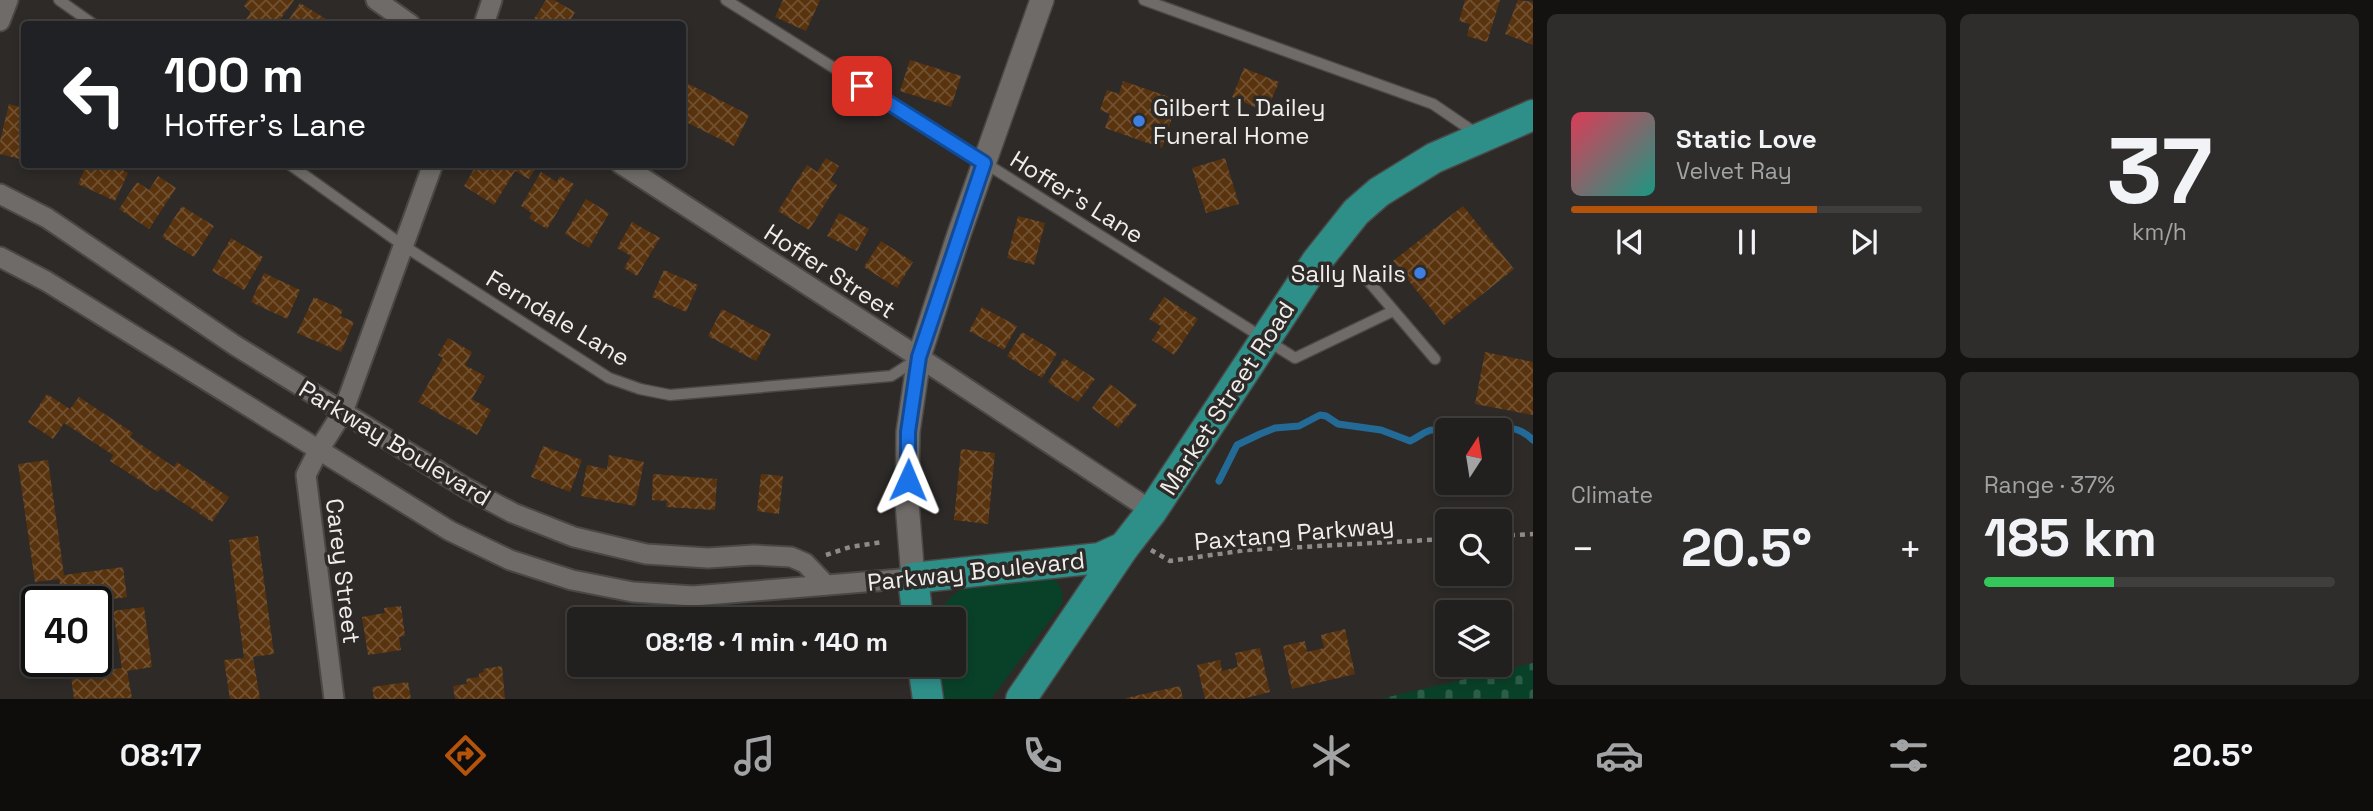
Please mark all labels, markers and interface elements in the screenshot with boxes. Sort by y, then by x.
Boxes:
text: 100 m [164,44,304,106]
icon: left [49,49,140,140]
pin [832,56,892,116]
icon: arrive [843,67,881,105]
place label: Gilbert L Dailey Funeral Home [1153,92,1326,151]
text: Hoffer's Lane [164,105,366,145]
marker: Gilbert L Dailey Funeral Home [1131,113,1147,129]
text: 37 [2107,113,2212,230]
text: Static Love [1676,122,1817,156]
street label: Hoffer's Lane [1004,144,1150,250]
text: Velvet Ray [1676,156,1792,186]
street label: Hoffer Street [758,217,902,325]
text: km/h [2132,217,2187,247]
icon: previous [1611,223,1649,261]
icon: pause [1728,223,1766,261]
icon: next [1845,223,1883,261]
place label: Sally Nails [1291,258,1406,289]
street label: Ferndale Lane [481,263,635,373]
marker: Sally Nails [1412,265,1428,281]
street label: Market Street Road [1153,295,1301,501]
street label: Parkway Boulevard [293,373,497,513]
north arrow [1435,418,1512,495]
map controls [1435,418,1512,677]
position arrow [871,443,945,517]
text: Range · 37% [1984,470,2115,500]
text: Climate [1571,480,1653,510]
street label: Carey Street [319,497,367,645]
text: 185 km [1984,505,2157,571]
street label: Paxtang Parkway [1193,509,1395,557]
button: search [1435,509,1512,586]
text: 20.5° [1681,515,1812,581]
text: − [1571,525,1595,573]
text: + [1898,525,1922,573]
street label: Parkway Boulevard [866,544,1086,598]
speed limit sign: 40 [21,586,112,677]
button: layers [1435,600,1512,677]
text: 08:18 · 1 min · 140 m [645,625,888,659]
icon: directions [441,731,490,780]
icon: music [730,731,779,780]
icon: phone [1018,731,1067,780]
icon: climate [1307,731,1356,780]
icon: car [1595,731,1644,780]
icon: filters [1884,731,1933,780]
text: 08:17 [120,735,201,775]
text: 20.5° [2172,735,2253,775]

